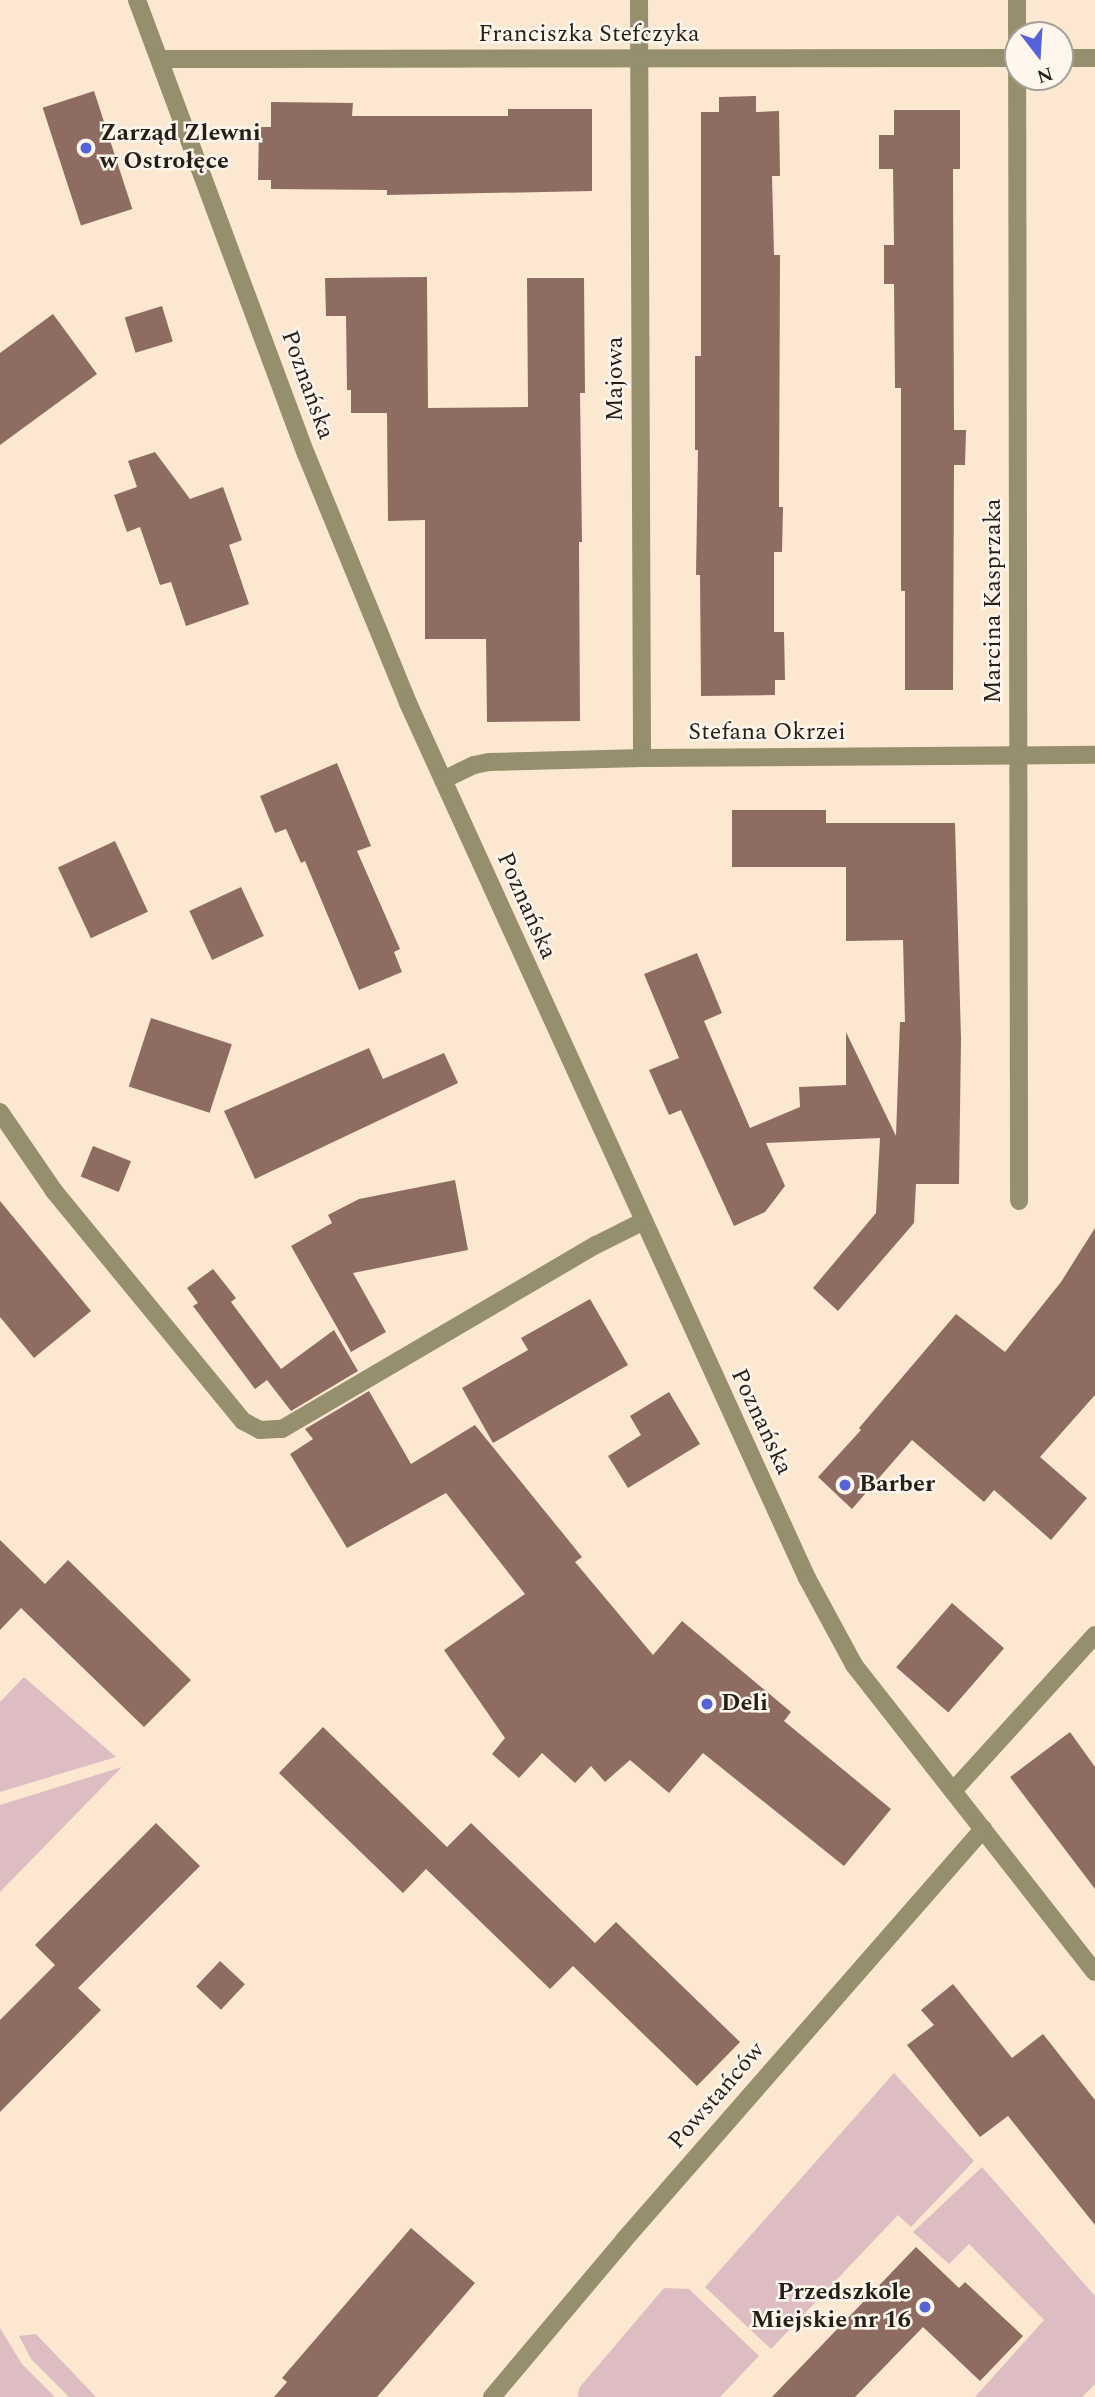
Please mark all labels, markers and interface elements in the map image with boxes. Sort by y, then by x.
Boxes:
street label: Franciszka Stefczyka [478,21,700,49]
north arrow [1004,21,1074,91]
text: N [1033,59,1056,91]
place label: Zarząd Zlewni w Ostrołęce [100,120,261,176]
marker: Zarząd Zlewni w Ostrołęce [78,140,94,156]
street label: Poznańska [274,327,340,443]
street label: Majowa [602,336,630,422]
street label: Marcina Kasprzaka [980,499,1008,703]
street label: Stefana Okrzei [688,719,846,747]
street label: Poznańska [490,848,562,964]
street label: Poznańska [724,1364,798,1480]
place label: Barber [859,1471,935,1499]
marker: Barber [837,1477,853,1493]
place label: Deli [721,1690,768,1718]
marker: Deli [699,1696,715,1712]
street label: Powstańców [663,2036,771,2156]
place label: Przedszkole Miejskie nr 16 [751,2279,911,2335]
marker: Przedszkole Miejskie nr 16 [917,2299,933,2315]

